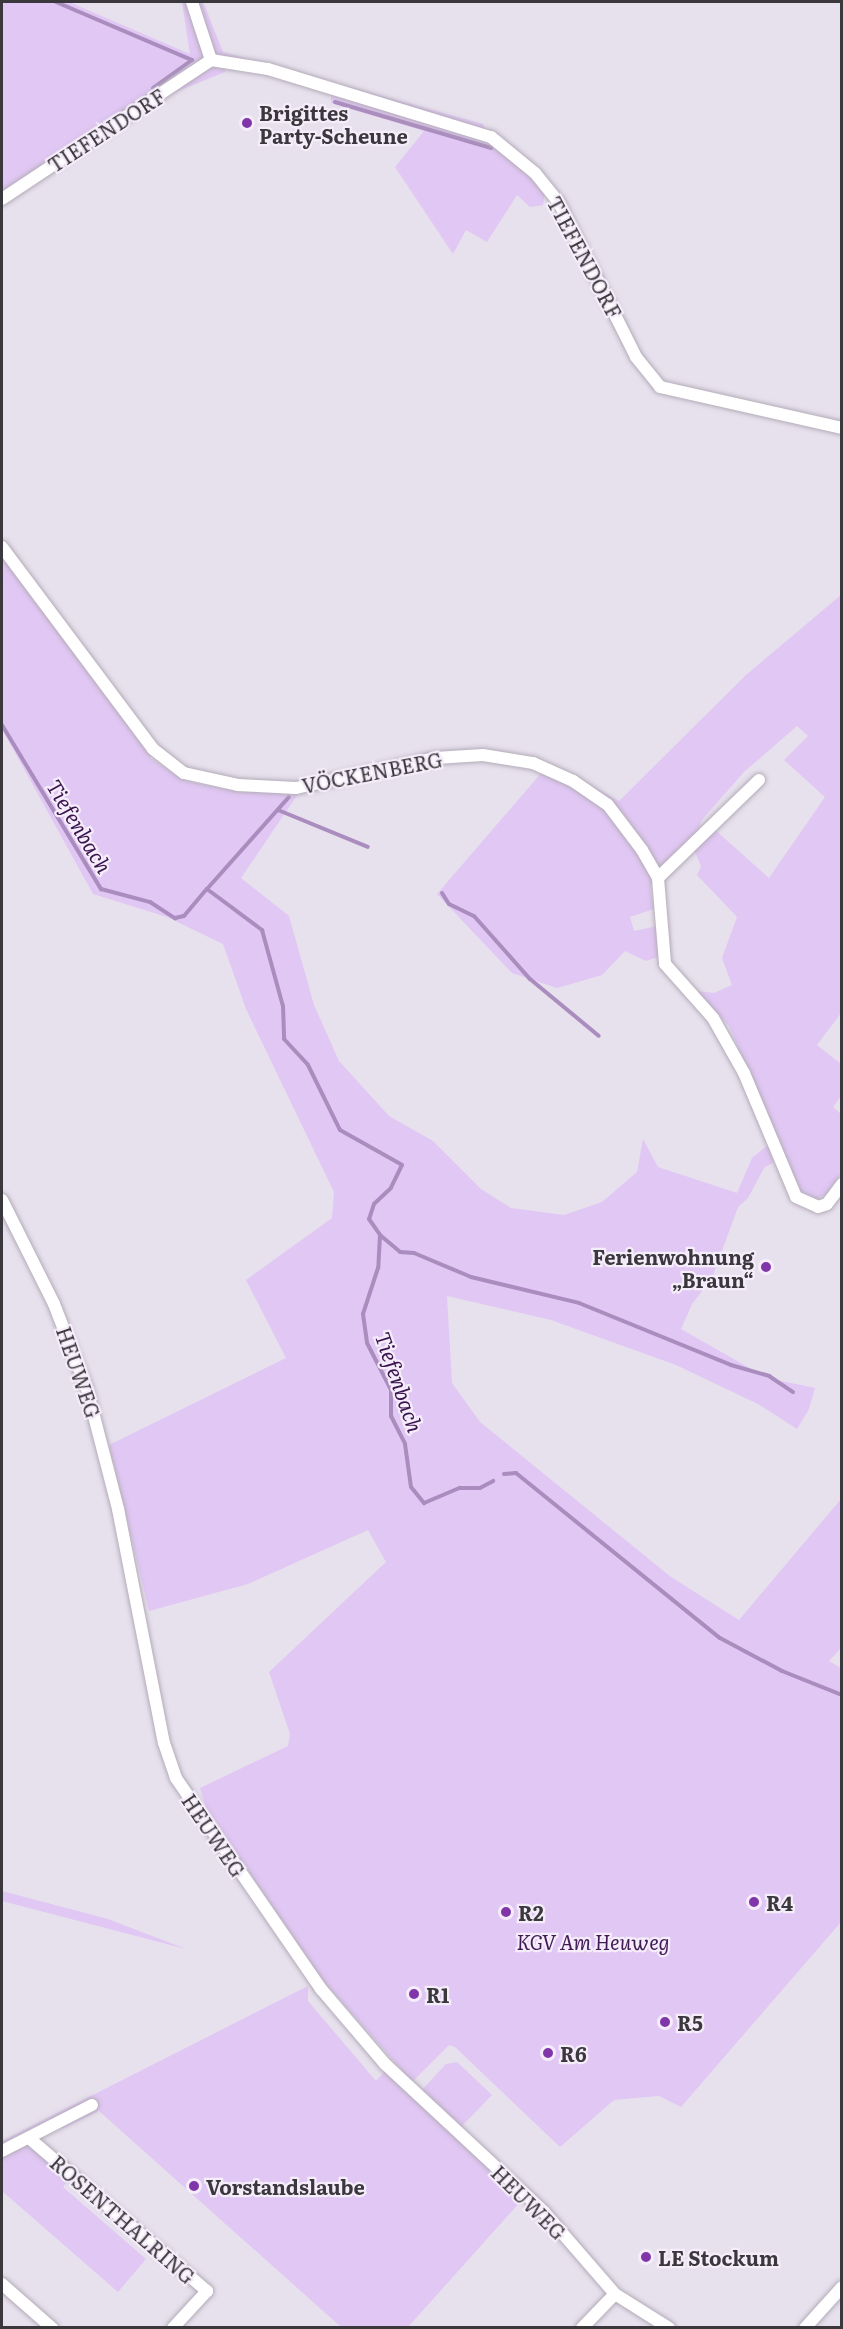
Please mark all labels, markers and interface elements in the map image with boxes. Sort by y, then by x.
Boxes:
street label: TIEFENDORF [43,83,169,177]
place label: Brigittes Party-Scheune [259,100,408,147]
marker: Brigittes Party-Scheune [240,116,254,130]
street label: TIEFENDORF [543,192,627,322]
street label: VÖCKENBERG [300,747,444,797]
water label: Tiefenbach [42,775,118,877]
place label: Ferienwohnung „Braun“ [592,1244,754,1291]
marker: Ferienwohnung „Braun“ [759,1260,773,1274]
street label: HEUWEG [52,1323,106,1421]
water label: Tiefenbach [371,1329,429,1435]
street label: HEUWEG [178,1789,250,1881]
place label: R4 [766,1890,793,1914]
marker: R4 [747,1895,761,1909]
place label: R2 [518,1900,544,1924]
marker: R2 [499,1905,513,1919]
park label: KGV Am Heuweg [516,1929,670,1953]
place label: R1 [426,1982,449,2006]
marker: R1 [407,1987,421,2001]
place label: R5 [677,2010,703,2034]
marker: R5 [658,2015,672,2029]
place label: R6 [560,2041,587,2065]
marker: R6 [541,2046,555,2060]
street label: ROSENTHALRING [46,2150,200,2288]
street label: HEUWEG [487,2160,571,2244]
place label: Vorstandslaube [206,2174,365,2198]
marker: Vorstandslaube [187,2179,201,2193]
place label: LE Stockum [658,2245,779,2269]
marker: LE Stockum [639,2250,653,2264]

